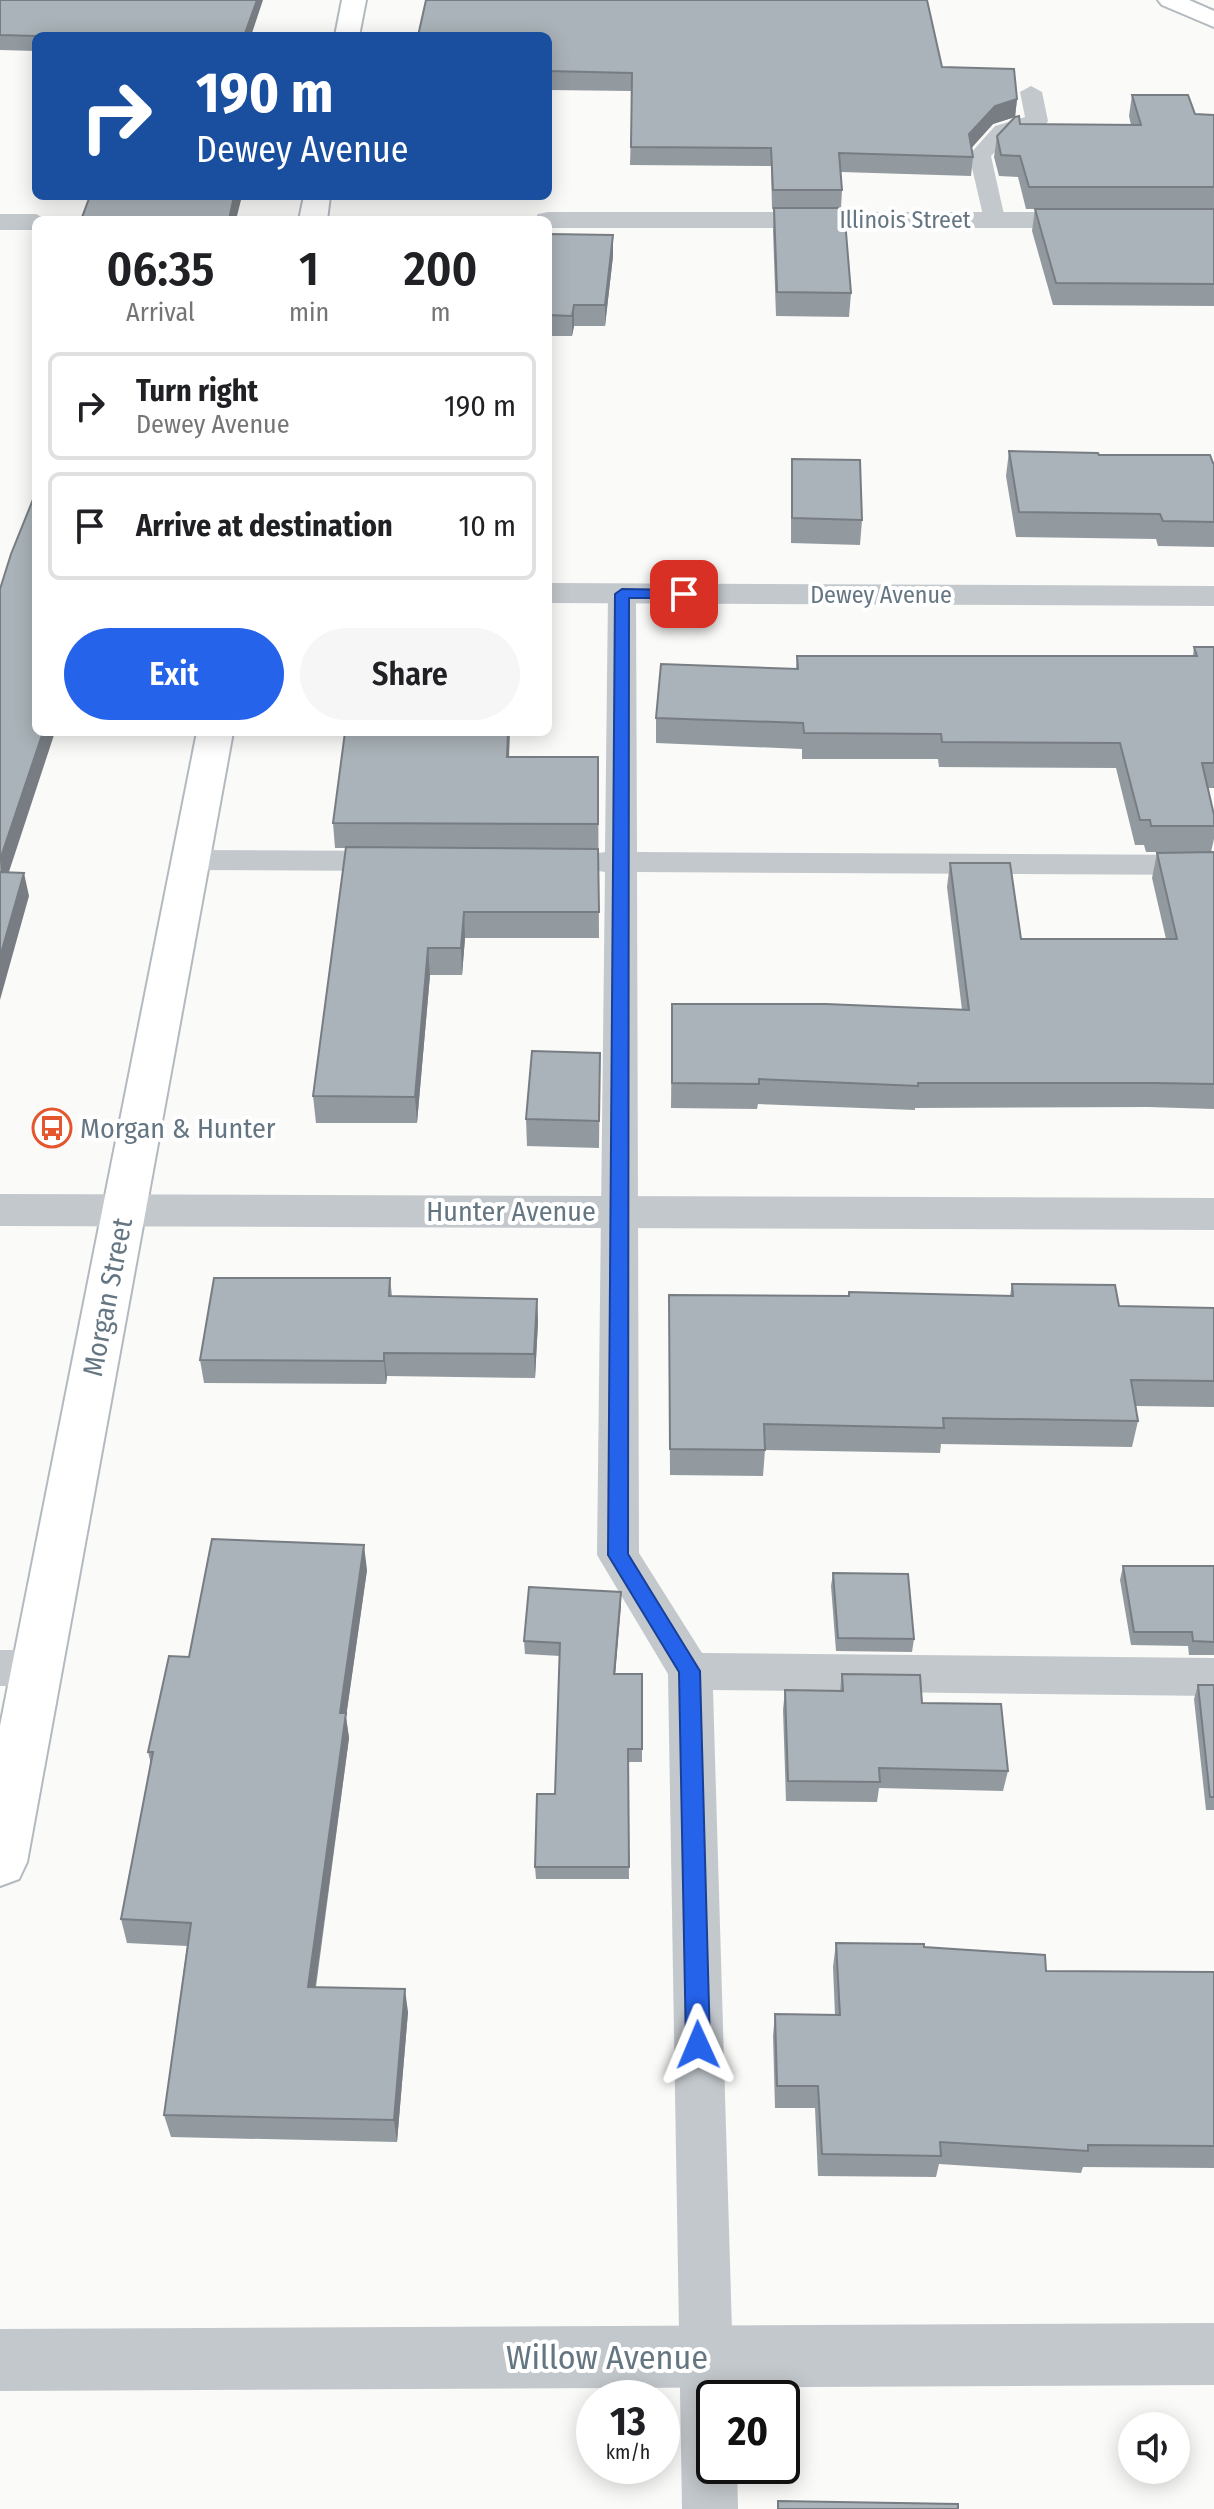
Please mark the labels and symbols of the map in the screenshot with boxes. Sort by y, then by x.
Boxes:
street label: Illinois Street [839,206,971,234]
pin [650,560,718,628]
street label: Dewey Avenue [810,581,952,609]
bus stop icon: Morgan & Hunter [31,1107,73,1149]
place label: Morgan & Hunter [80,1112,276,1145]
street label: Hunter Avenue [426,1195,596,1228]
street label: Morgan Street [76,1214,139,1379]
position arrow [656,2003,740,2087]
street label: Willow Avenue [506,2337,708,2378]
speed limit sign: 20 [696,2380,800,2484]

